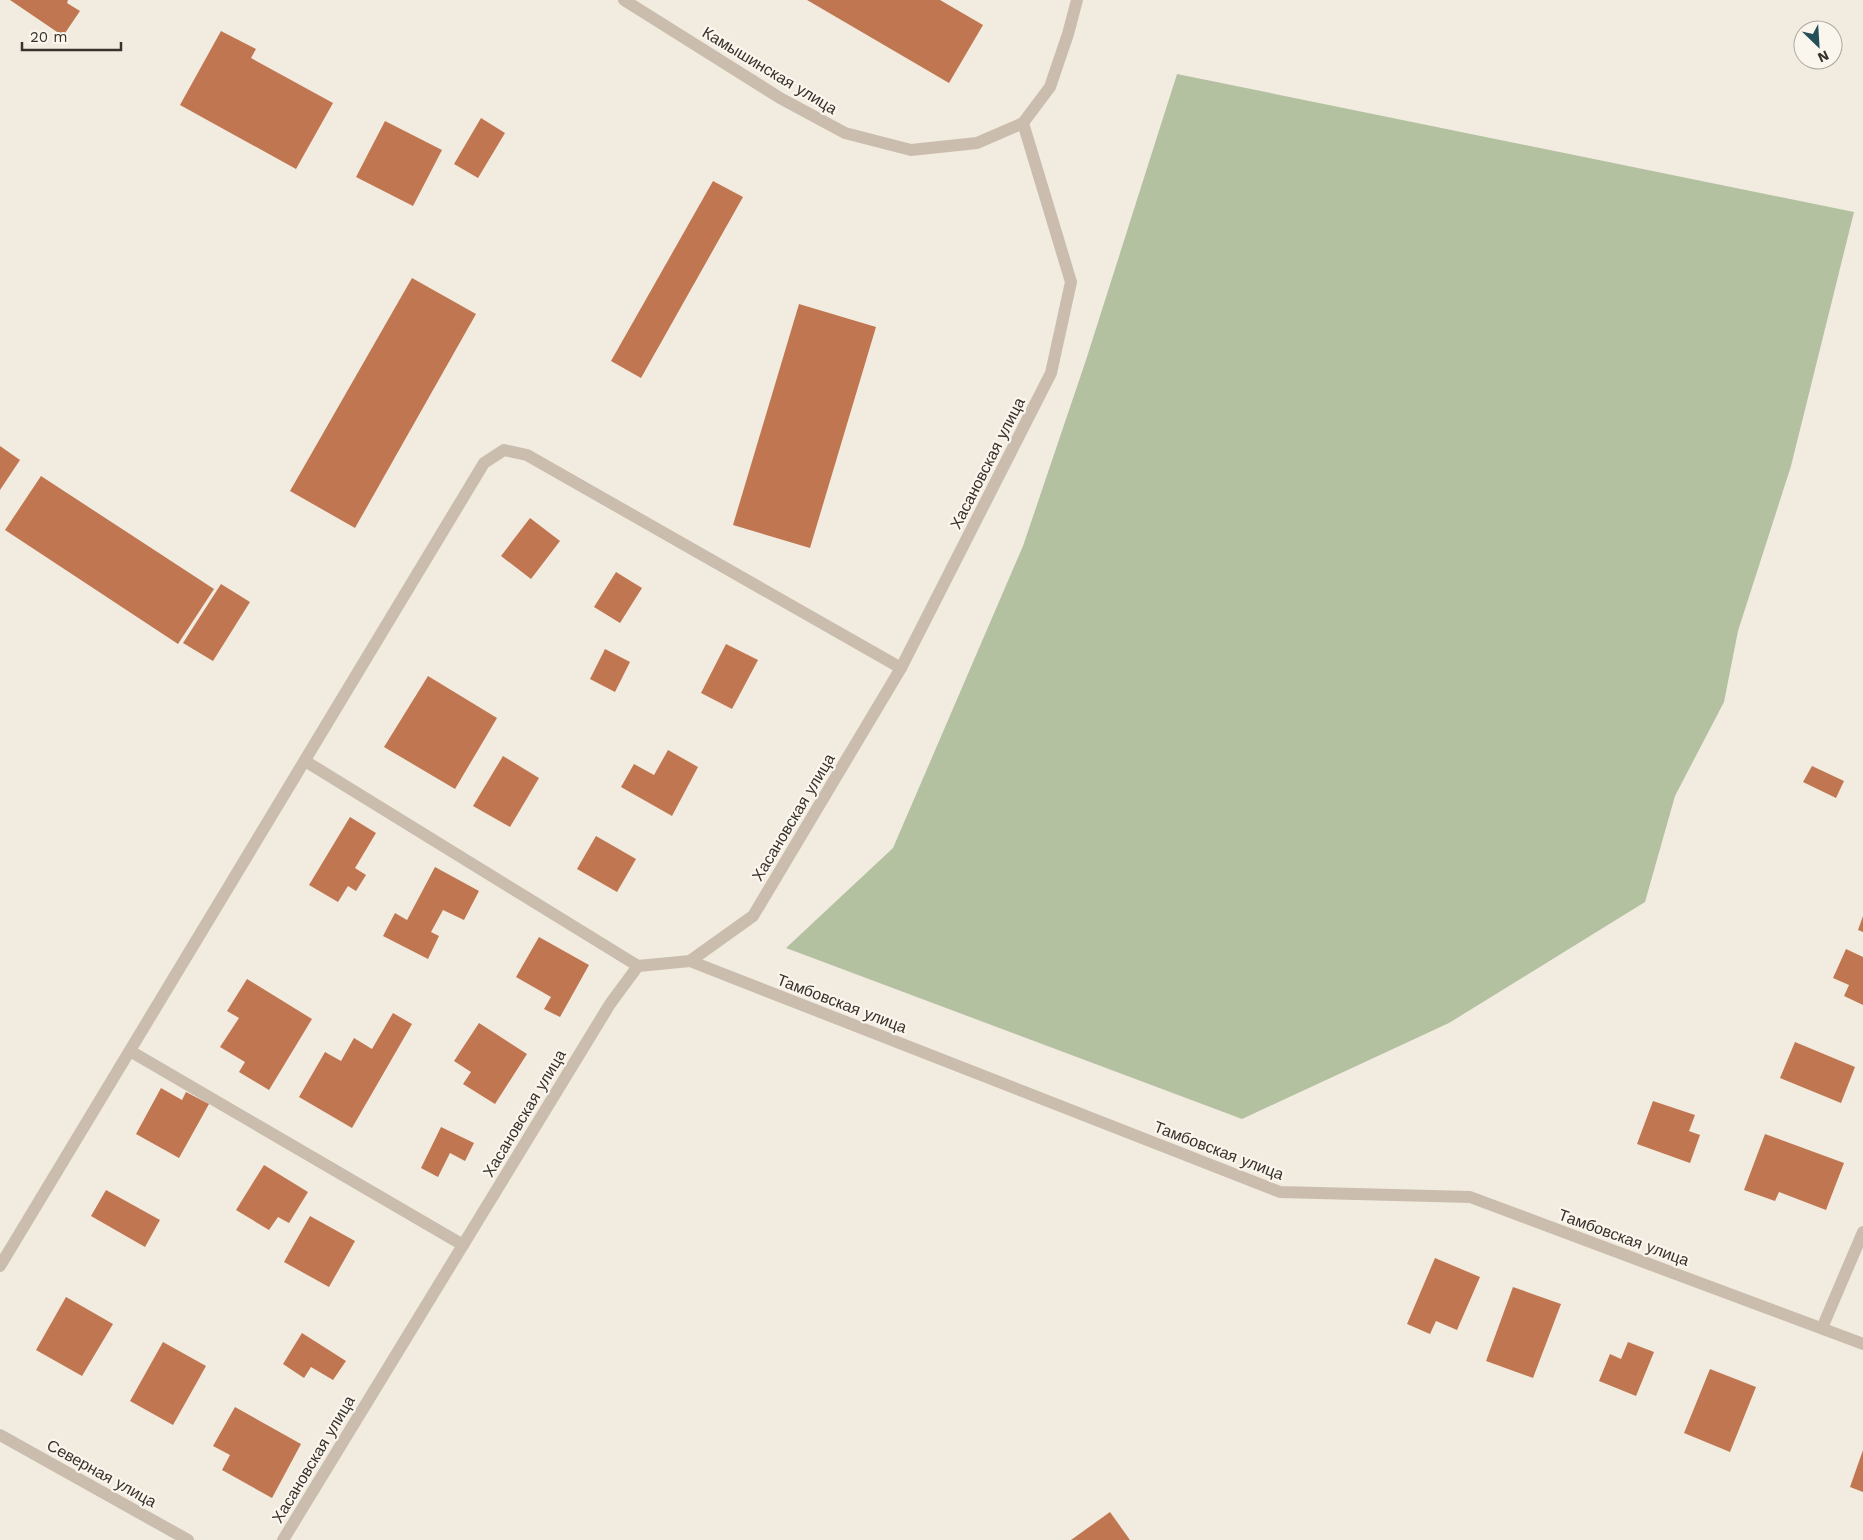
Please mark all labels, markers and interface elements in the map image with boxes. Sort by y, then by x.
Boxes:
scale bar [22,20,121,52]
north arrow [1793,20,1843,70]
street label: Камышинская улица [699,23,841,118]
text: 20 m [30,28,68,46]
text: N [1815,47,1832,66]
street label: Хасановская улица [946,394,1029,532]
street label: Хасановская улица [748,750,839,884]
street label: Тамбовская улица [774,970,910,1037]
street label: Хасановская улица [479,1046,570,1180]
street label: Тамбовская улица [1151,1117,1287,1184]
street label: Тамбовская улица [1556,1205,1692,1270]
street label: Хасановская улица [268,1392,359,1526]
street label: Северная улица [44,1435,160,1511]

